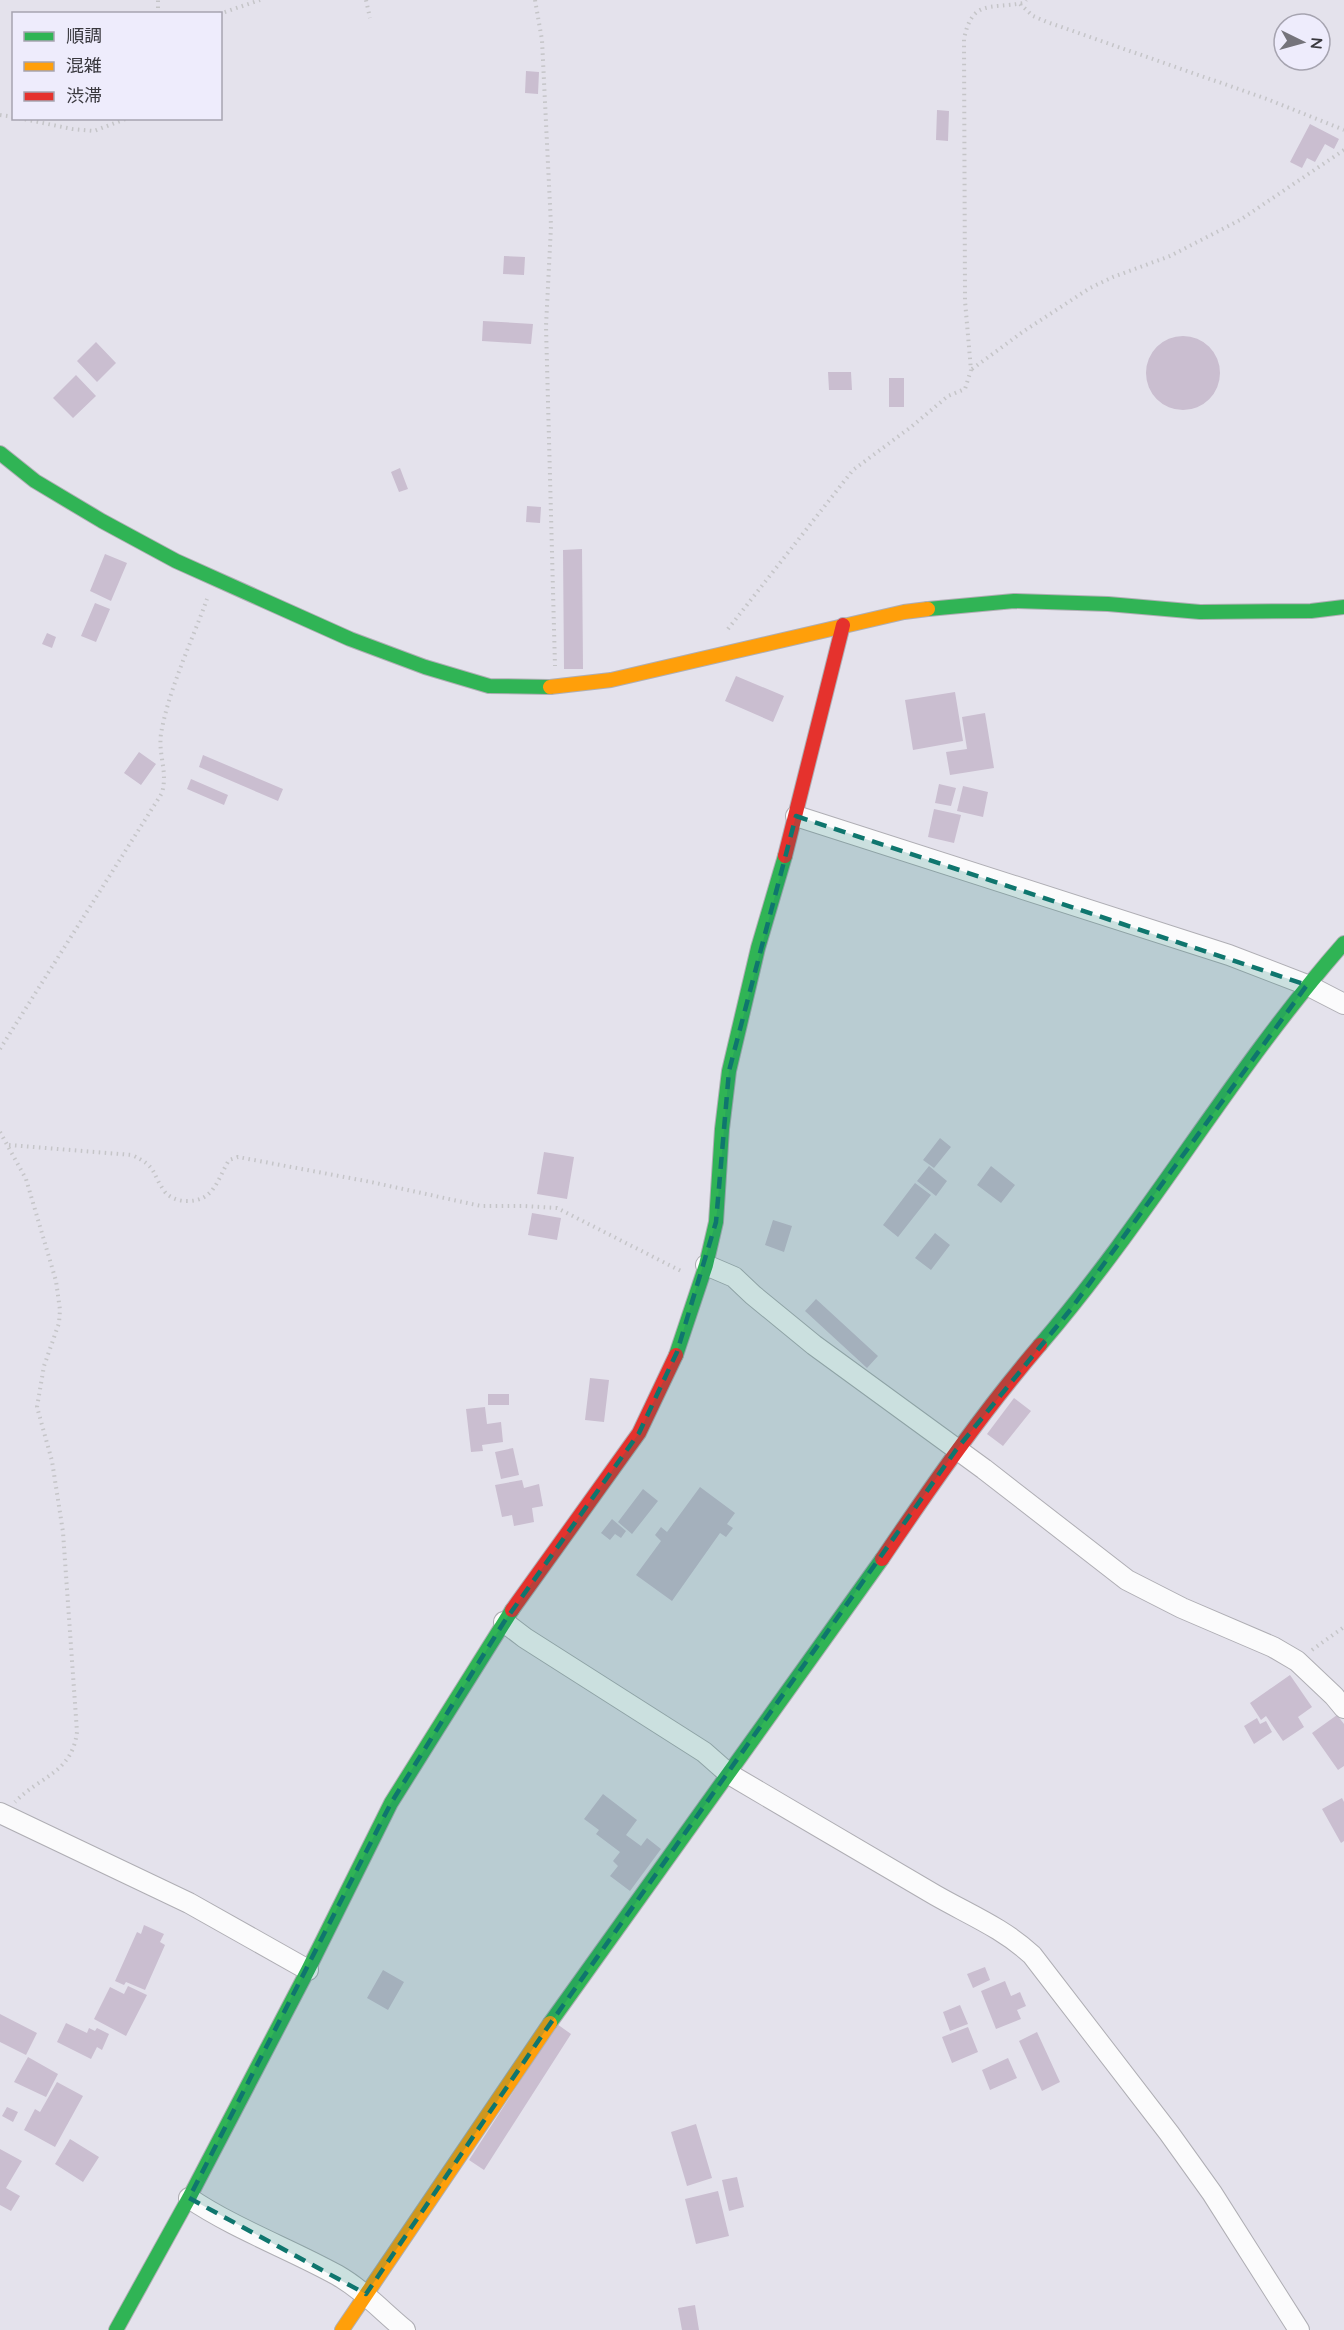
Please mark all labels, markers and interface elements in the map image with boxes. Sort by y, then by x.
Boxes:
legend [12,12,222,120]
north arrow [1272,12,1332,72]
text: 順調 [66,24,102,47]
text: N [1306,37,1327,50]
text: 混雑 [66,54,102,77]
text: 渋滞 [66,84,102,107]

